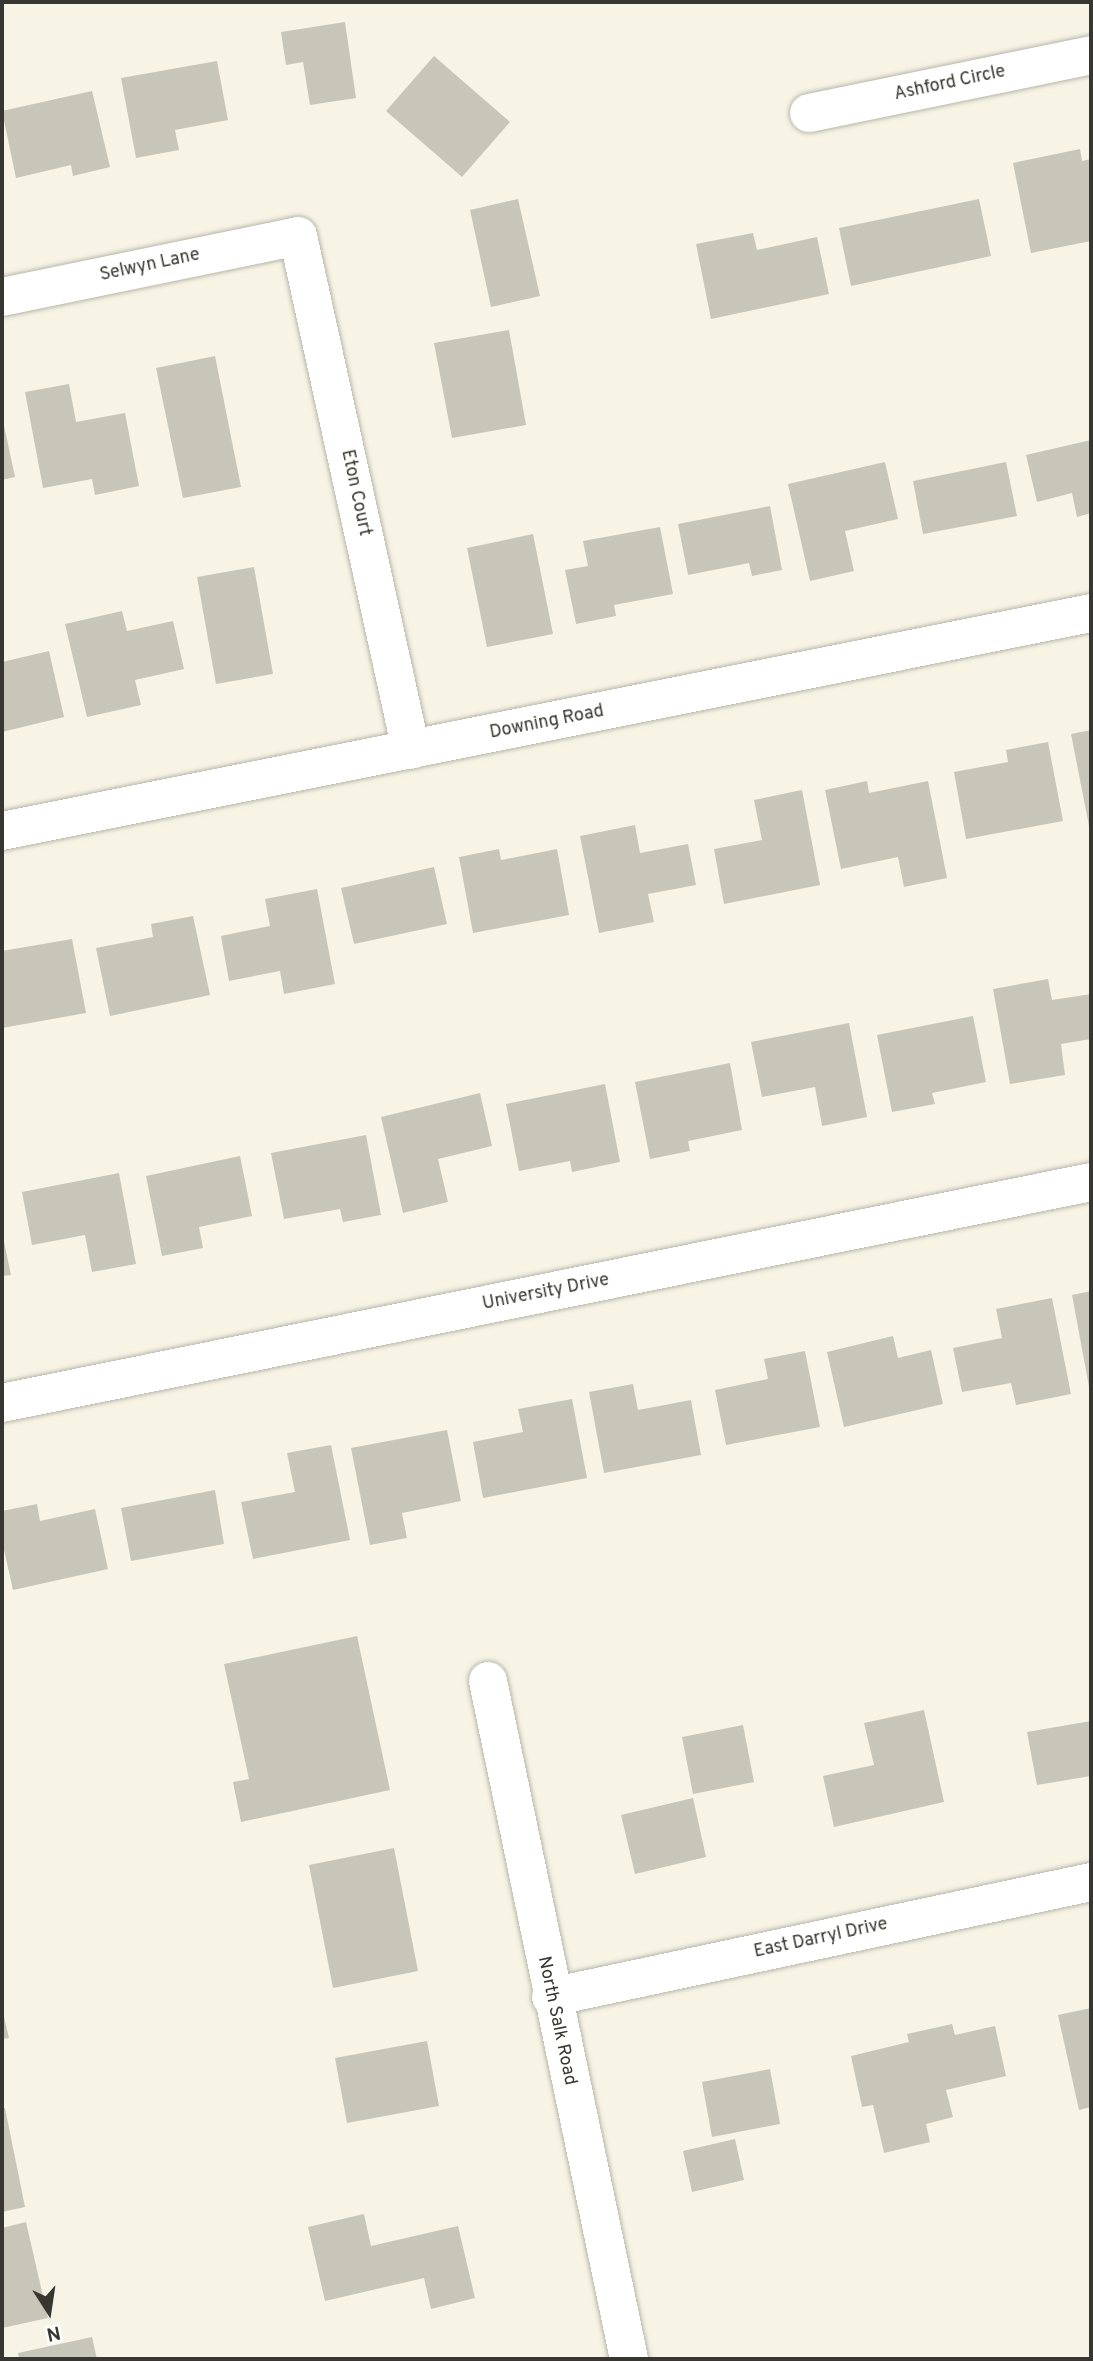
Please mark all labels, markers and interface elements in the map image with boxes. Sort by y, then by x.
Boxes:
street label: Ashford Circle [892,62,1008,106]
street label: Selwyn Lane [98,245,202,287]
street label: Eton Court [335,448,375,538]
street label: Downing Road [488,701,606,745]
street label: University Drive [481,1270,611,1316]
street label: East Darryl Drive [752,1914,890,1964]
street label: North Salk Road [532,1955,580,2087]
north arrow [14,2277,84,2347]
text: N [44,2319,63,2346]

